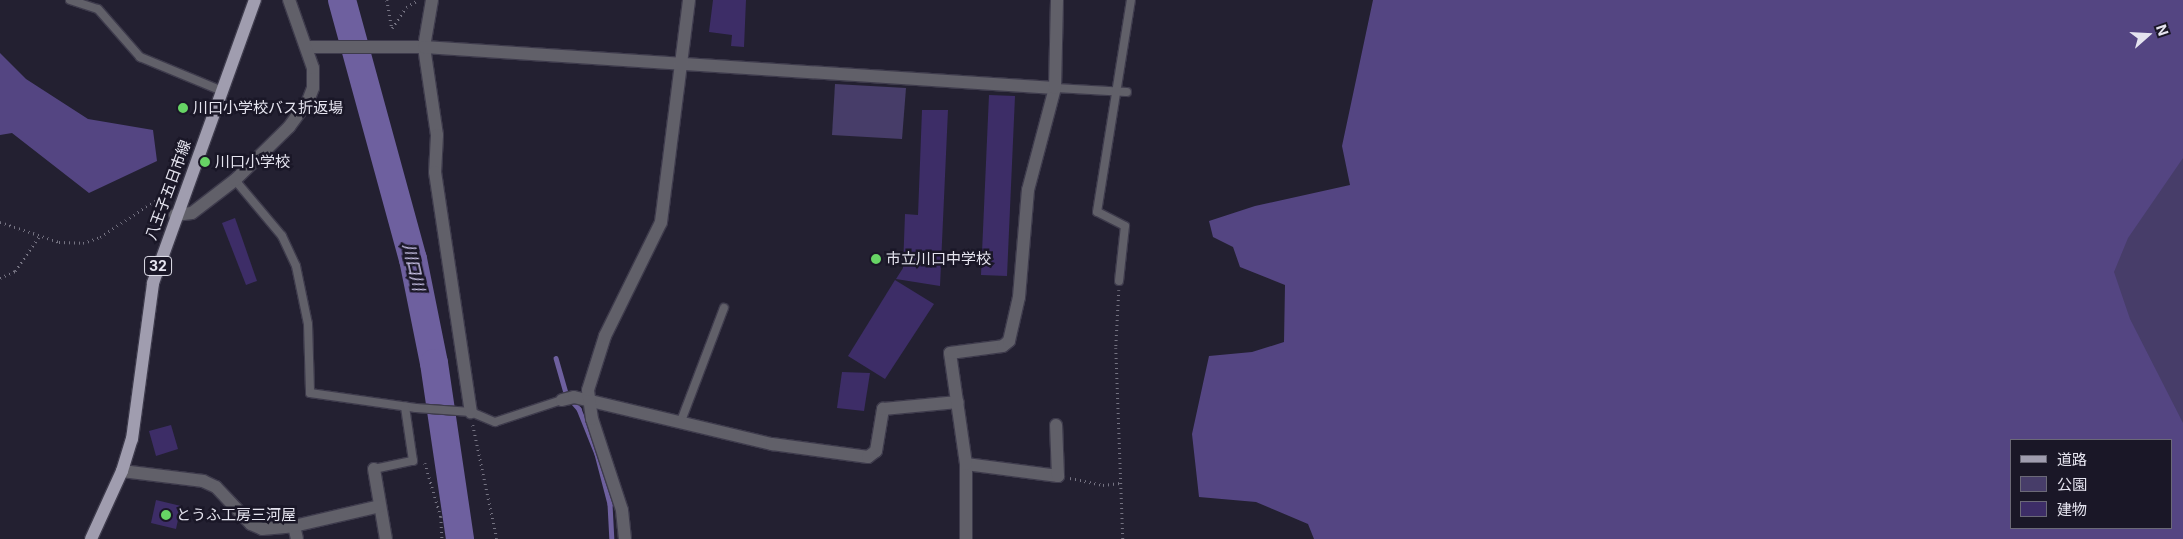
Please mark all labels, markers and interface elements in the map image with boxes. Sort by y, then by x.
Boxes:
north arrow [2123,10,2173,60]
text: N [2153,22,2172,38]
place label: 川口小学校バス折返場 [193,99,343,117]
marker: 川口小学校バス折返場 [177,102,189,114]
street label: 八王子五日市線 [142,138,194,242]
place label: 川口小学校 [215,153,290,171]
marker: 川口小学校 [199,156,211,168]
water label: 川口川 [399,241,429,293]
place label: 市立川口中学校 [886,250,991,268]
marker: 市立川口中学校 [870,253,882,265]
road number: 32 [143,255,173,278]
legend [2010,439,2173,529]
text: 道路 [2057,450,2087,469]
text: 公園 [2057,475,2087,494]
text: 建物 [2057,500,2087,519]
place label: とうふ工房三河屋 [176,506,296,524]
marker: とうふ工房三河屋 [160,509,172,521]

